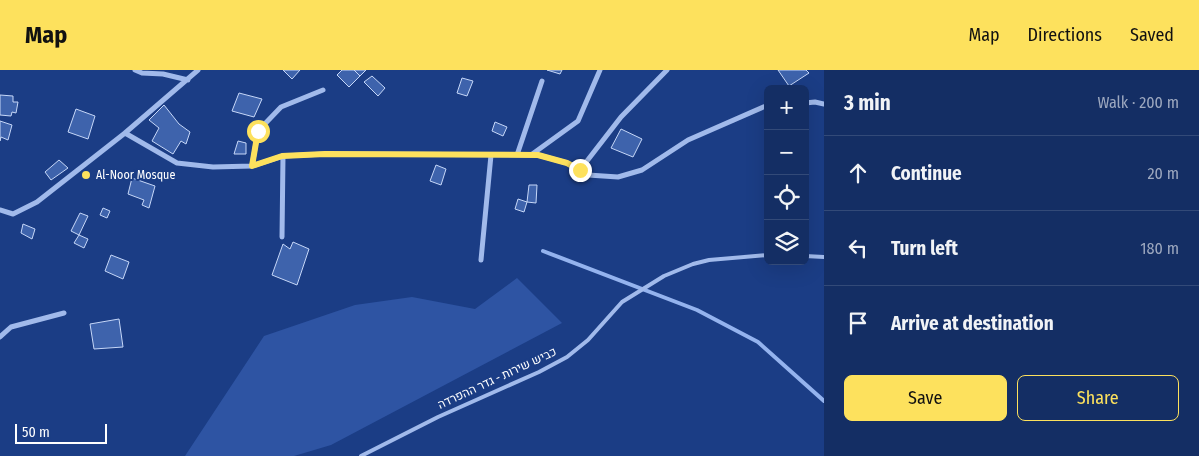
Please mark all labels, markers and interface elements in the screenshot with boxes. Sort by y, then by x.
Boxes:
text: Map [25,21,67,49]
text: Map [968,24,1000,46]
text: Directions [1028,24,1102,46]
text: Saved [1130,24,1174,46]
map controls [764,85,809,265]
button: + [764,85,809,130]
text: 3 min [844,90,891,116]
text: Walk · 200 m [1097,93,1179,112]
route start [247,120,270,143]
button: − [764,130,809,175]
route end [569,159,592,182]
icon: ahead [844,159,872,187]
text: Continue [891,162,962,185]
text: 20 m [1148,164,1179,183]
place label: Al-Noor Mosque [96,168,175,182]
marker: Al-Noor Mosque [80,169,92,181]
button: locate [764,175,809,220]
button: layers [764,220,809,265]
icon: left [844,234,872,262]
text: Turn left [891,237,958,260]
text: 180 m [1140,239,1179,258]
icon: arrive [844,309,872,337]
text: Arrive at destination [891,312,1054,335]
street label: כביש שירות - גדר ההפרדה [435,344,559,412]
button: Save [844,375,1007,421]
button: Share [1017,375,1179,421]
scale bar [15,421,108,444]
text: 50 m [22,424,50,441]

